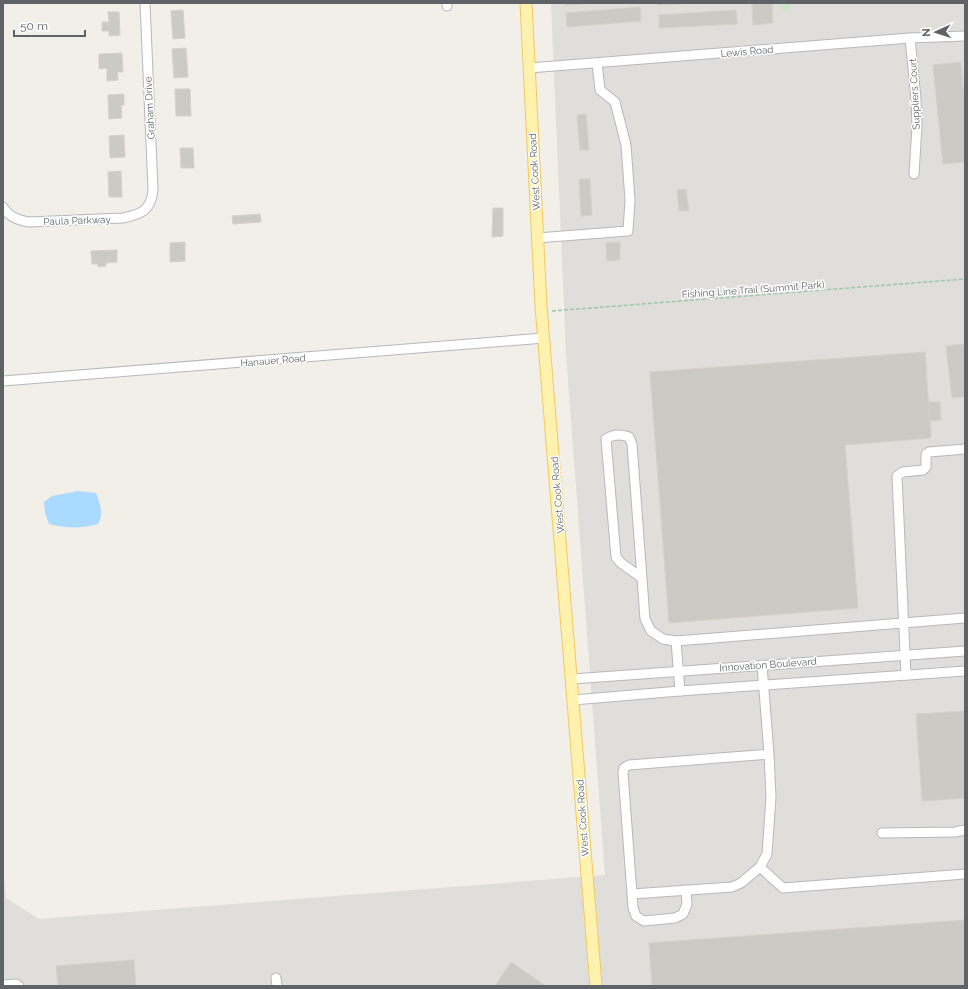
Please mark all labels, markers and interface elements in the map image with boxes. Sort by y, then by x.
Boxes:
scale bar [14,12,85,38]
north arrow [916,12,956,52]
text: 50 m [20,19,48,33]
text: N [920,28,933,37]
street label: Lewis Road [720,44,774,59]
street label: Suppliers Court [907,57,922,130]
street label: Graham Drive [142,76,157,140]
street label: West Cook Road [527,133,542,211]
street label: Paula Parkway [43,214,111,227]
street label: Fishing Line Trail (Summit Park) [681,279,825,300]
street label: Hanauer Road [240,352,306,369]
street label: West Cook Road [549,456,566,534]
street label: Innovation Boulevard [719,656,817,673]
street label: West Cook Road [574,779,591,857]

